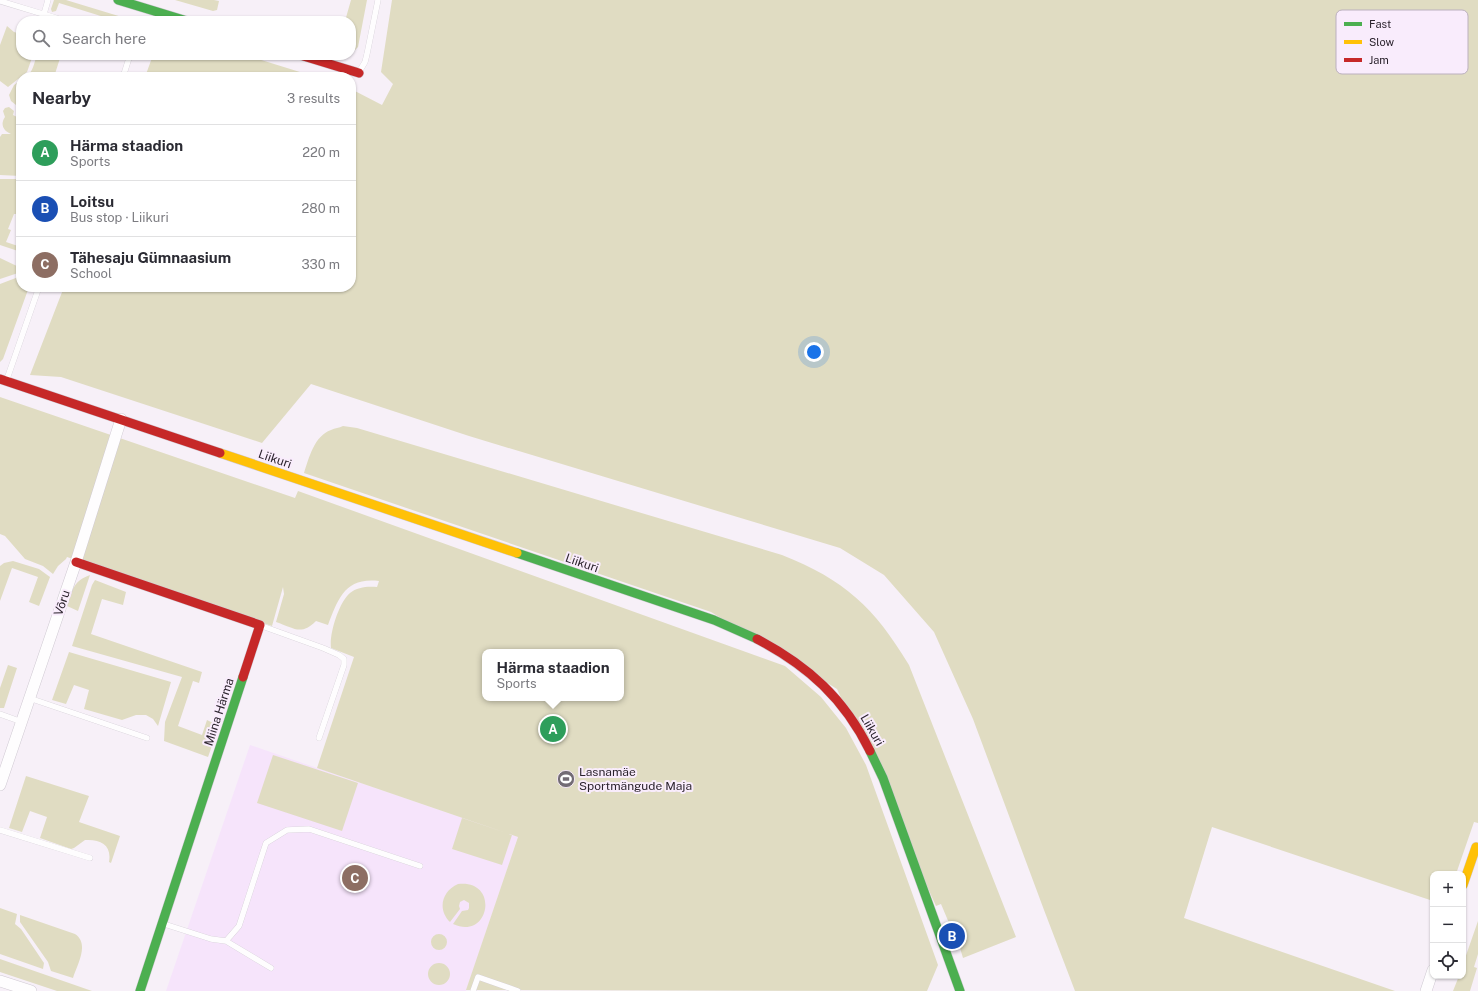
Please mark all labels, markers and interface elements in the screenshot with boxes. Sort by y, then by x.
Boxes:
legend [1336,10,1468,74]
search box [16,16,356,60]
text: Fast [1369,18,1391,30]
icon: search [30,27,52,49]
text: Search here [62,30,146,47]
text: Slow [1369,36,1395,48]
text: Jam [1369,54,1389,66]
text: Nearby [32,88,91,108]
text: 3 results [287,91,340,106]
text: Härma staadion [70,137,183,154]
text: A [40,145,50,160]
text: 220 m [302,145,340,160]
text: Sports [70,154,110,169]
text: Loitsu [70,193,114,210]
text: B [41,201,49,216]
text: 280 m [302,201,340,216]
text: Bus stop · Liikuri [70,210,169,225]
text: Tähesaju Gümnaasium [70,249,231,266]
text: C [40,257,50,272]
text: 330 m [301,257,340,272]
text: School [70,266,112,281]
your location [804,342,824,362]
street label: Liikuri [256,447,294,471]
street label: Liikuri [563,551,601,575]
street label: Võru [51,588,73,618]
popup [482,649,624,701]
text: Härma staadion [496,659,610,676]
street label: Miina Härma [201,676,237,748]
text: Sports [496,676,537,691]
street label: Liikuri [857,712,887,748]
pin: A [540,714,566,744]
place label: Lasnamäe Sportmängude Maja [579,765,692,793]
sports icon: Lasnamäe Sportmängude Maja [556,769,576,789]
pin: C [342,863,368,893]
map controls [1430,871,1466,979]
button: + [1430,871,1466,907]
button: − [1430,907,1466,943]
pin: B [939,921,965,951]
button: locate [1430,943,1466,979]

